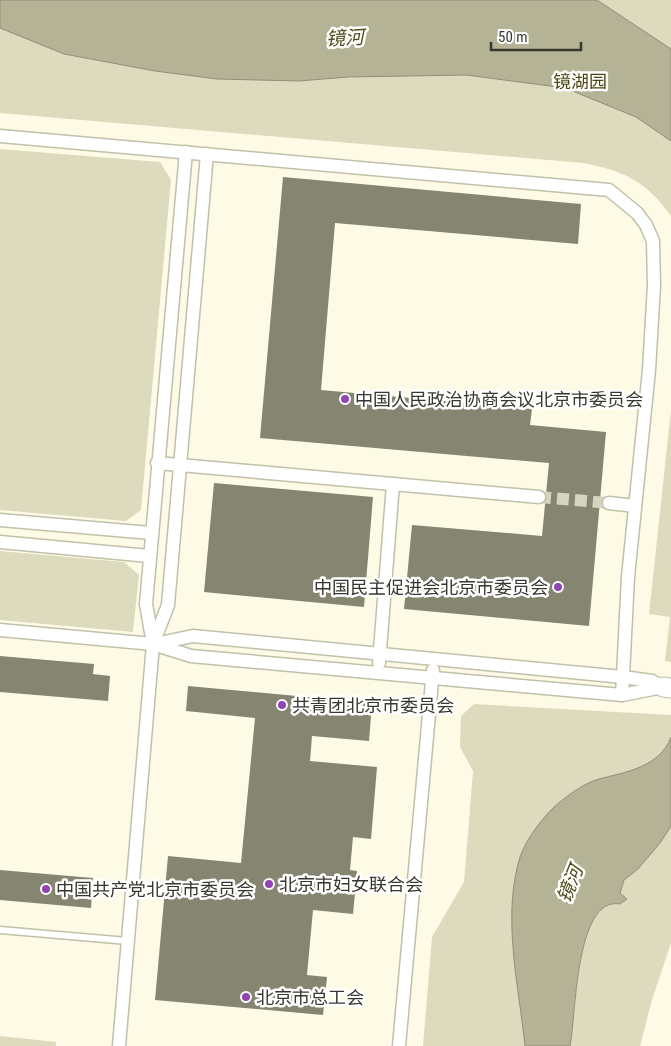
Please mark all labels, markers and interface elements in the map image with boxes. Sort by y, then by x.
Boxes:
scale bar [491,20,581,52]
water label: 镜河 [325,25,369,50]
text: 50 m [498,28,528,46]
park label: 镜湖园 [553,71,607,92]
place label: 中国人民政治协商会议北京市委员会 [355,389,643,410]
marker: 中国人民政治协商会议北京市委员会 [339,393,351,405]
place label: 中国民主促进会北京市委员会 [314,577,548,598]
marker: 中国民主促进会北京市委员会 [552,581,564,593]
place label: 共青团北京市委员会 [292,695,454,716]
marker: 共青团北京市委员会 [276,699,288,711]
water label: 镜河 [552,858,589,906]
place label: 北京市妇女联合会 [279,874,423,895]
marker: 北京市妇女联合会 [263,878,275,890]
place label: 中国共产党北京市委员会 [56,879,254,900]
marker: 中国共产党北京市委员会 [40,883,52,895]
place label: 北京市总工会 [256,987,364,1008]
marker: 北京市总工会 [240,991,252,1003]

